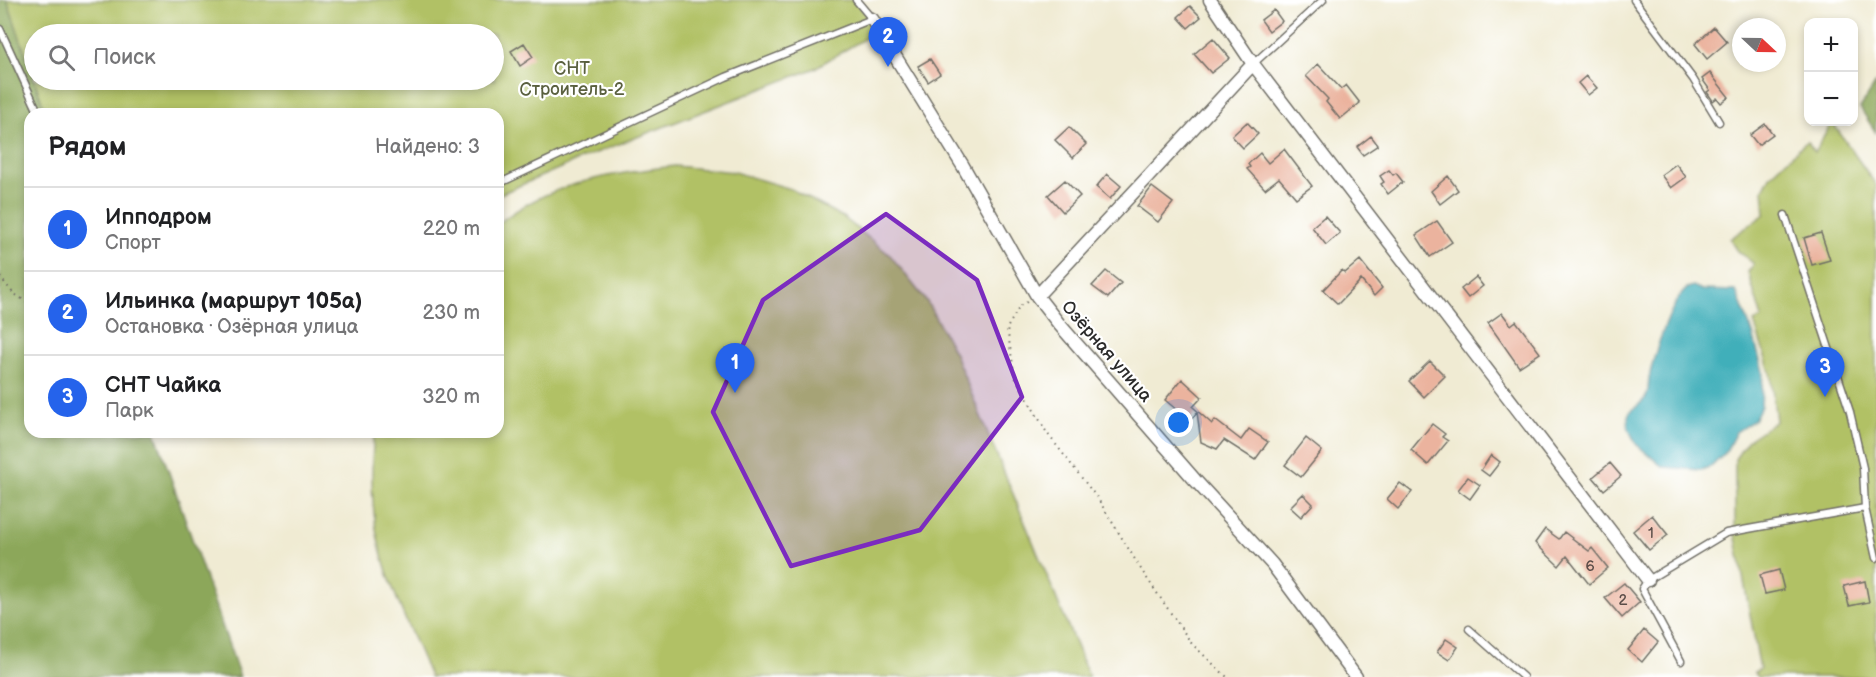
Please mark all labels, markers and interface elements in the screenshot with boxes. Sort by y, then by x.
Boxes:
pin: 2 [868,17,908,67]
north arrow [1732,18,1786,72]
map controls [1804,18,1858,126]
button: + [1804,18,1858,72]
search box [24,24,504,90]
icon: search [45,41,78,74]
text: Поиск [93,44,156,71]
park label: СНТ Строитель-2 [520,58,625,100]
button: − [1804,72,1858,126]
text: Рядом [48,132,126,163]
text: Найдено: 3 [375,135,480,159]
text: Ипподром [105,204,212,231]
text: 1 [63,217,72,241]
text: 220 m [423,217,480,241]
text: Спорт [105,231,161,255]
text: Ильинка (маршрут 105а) [105,288,362,315]
street label: Озёрная улица [1057,296,1156,406]
text: 2 [62,301,73,325]
text: 230 m [423,301,480,325]
text: Остановка · Озёрная улица [105,315,359,339]
pin: 1 [716,344,754,393]
pin: 3 [1806,348,1844,397]
text: СНТ Чайка [105,372,221,399]
text: 3 [62,385,73,409]
text: 320 m [422,385,480,409]
text: Парк [105,399,154,423]
your location [1164,408,1193,437]
house number: 1 [1648,524,1654,543]
house number: 6 [1585,557,1595,576]
house number: 2 [1619,591,1628,610]

